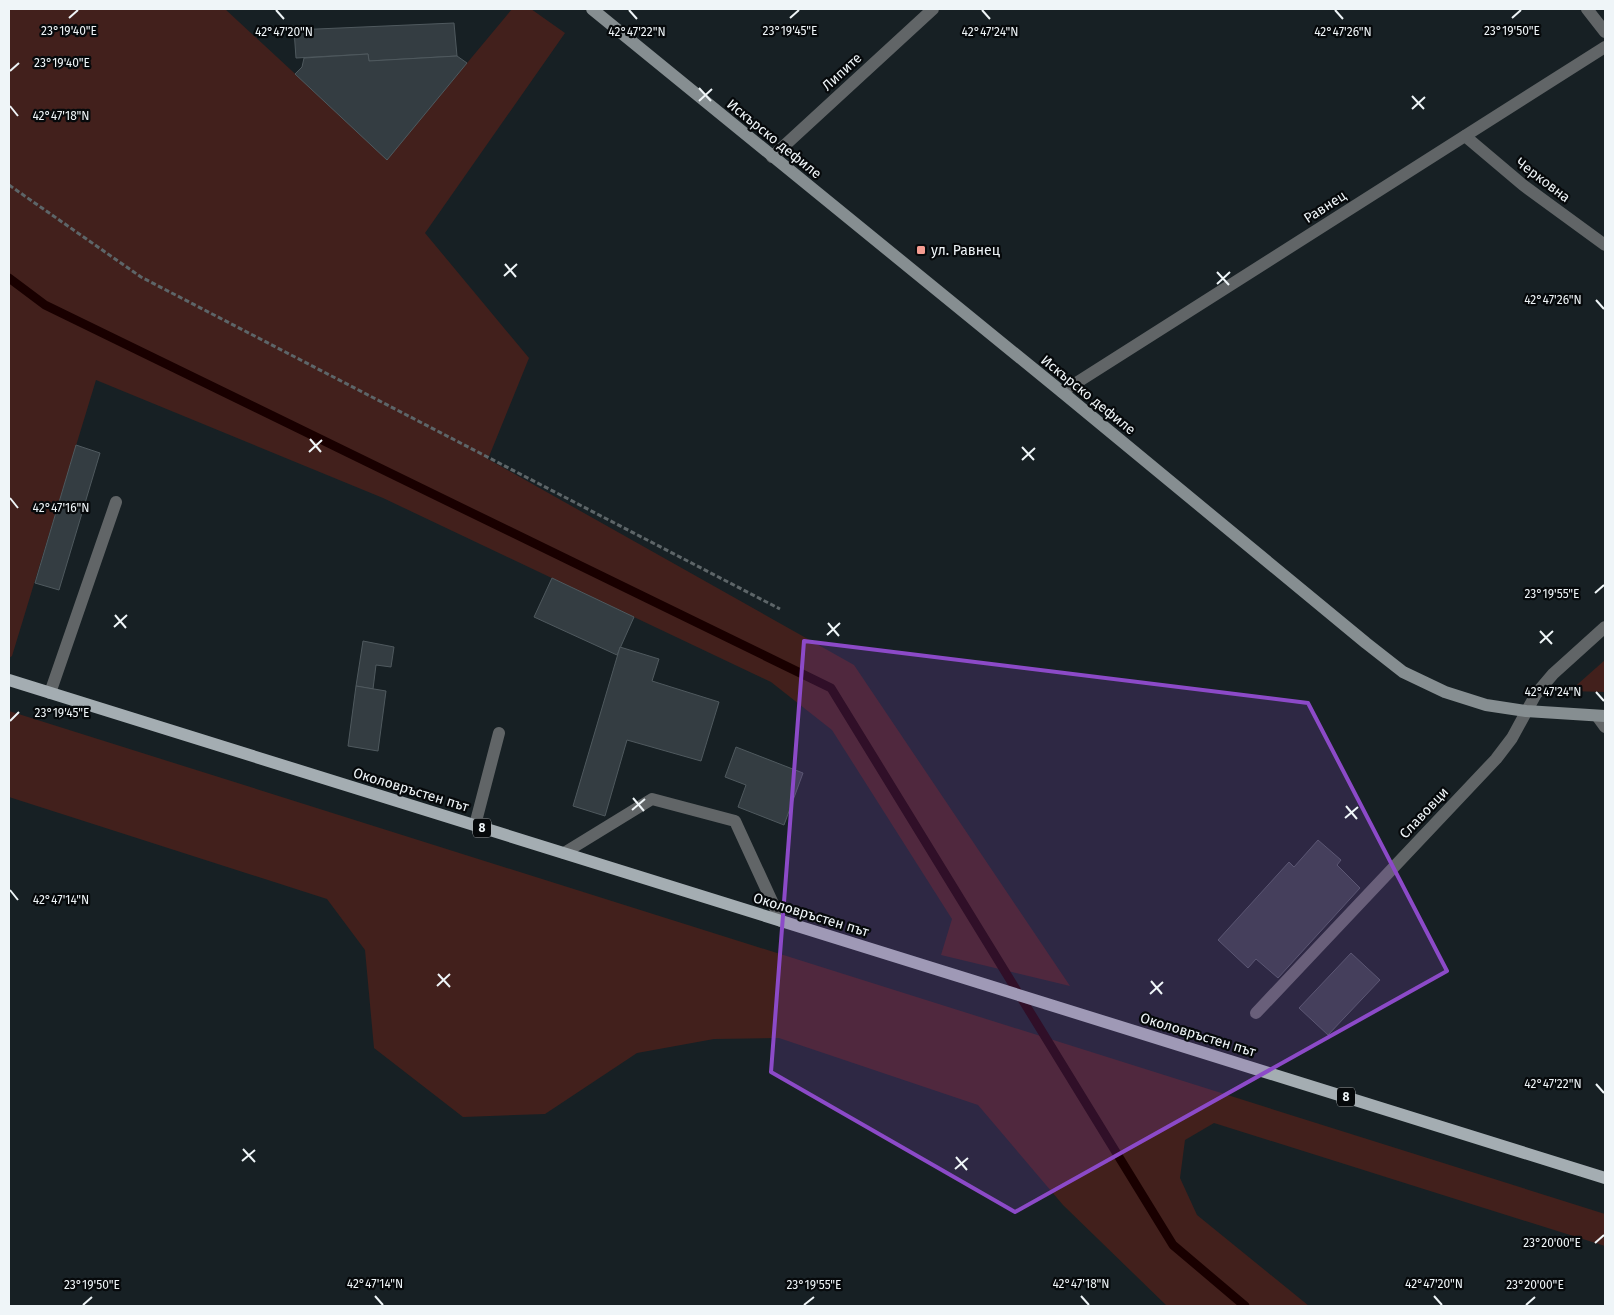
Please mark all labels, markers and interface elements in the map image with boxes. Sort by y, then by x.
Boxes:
text: 23°19'40"E [41,24,97,38]
text: 23°19'45"E [763,24,817,38]
text: 23°19'50"E [1484,24,1540,38]
text: 42°47'20"N [255,25,313,39]
text: 42°47'22"N [608,25,666,39]
text: 42°47'24"N [962,25,1018,39]
text: 42°47'26"N [1314,25,1372,39]
street label: Липите [819,49,865,95]
text: 23°19'40"E [34,56,90,70]
street label: Искърско дефиле [723,96,825,182]
text: 42°47'18"N [32,109,90,123]
street label: Черковна [1512,154,1574,206]
street label: Равнец [1301,187,1349,227]
place label: ул. Равнец [931,242,1000,259]
marker: ул. Равнец [915,244,927,256]
text: 42°47'26"N [1524,293,1582,307]
street label: Искърско дефиле [1037,352,1139,438]
text: 42°47'16"N [33,501,89,515]
text: 23°19'55"E [1524,587,1580,601]
text: 42°47'24"N [1525,685,1581,699]
text: 23°19'45"E [35,706,89,720]
street label: Околовръстен път [351,764,472,816]
street label: Славовци [1396,784,1452,842]
road number: 8 [473,818,491,838]
street label: Околовръстен път [751,889,872,941]
text: 42°47'14"N [33,893,89,907]
street label: Околовръстен път [1138,1009,1259,1061]
text: 42°47'22"N [1524,1077,1582,1091]
road number: 8 [1337,1088,1355,1106]
text: 23°20'00"E [1523,1236,1581,1250]
text: 42°47'14"N [347,1277,403,1291]
text: 42°47'18"N [1052,1277,1110,1291]
text: 42°47'20"N [1405,1277,1463,1291]
text: 23°19'50"E [64,1278,120,1292]
text: 23°19'55"E [786,1278,842,1292]
text: 23°20'00"E [1506,1278,1564,1292]

